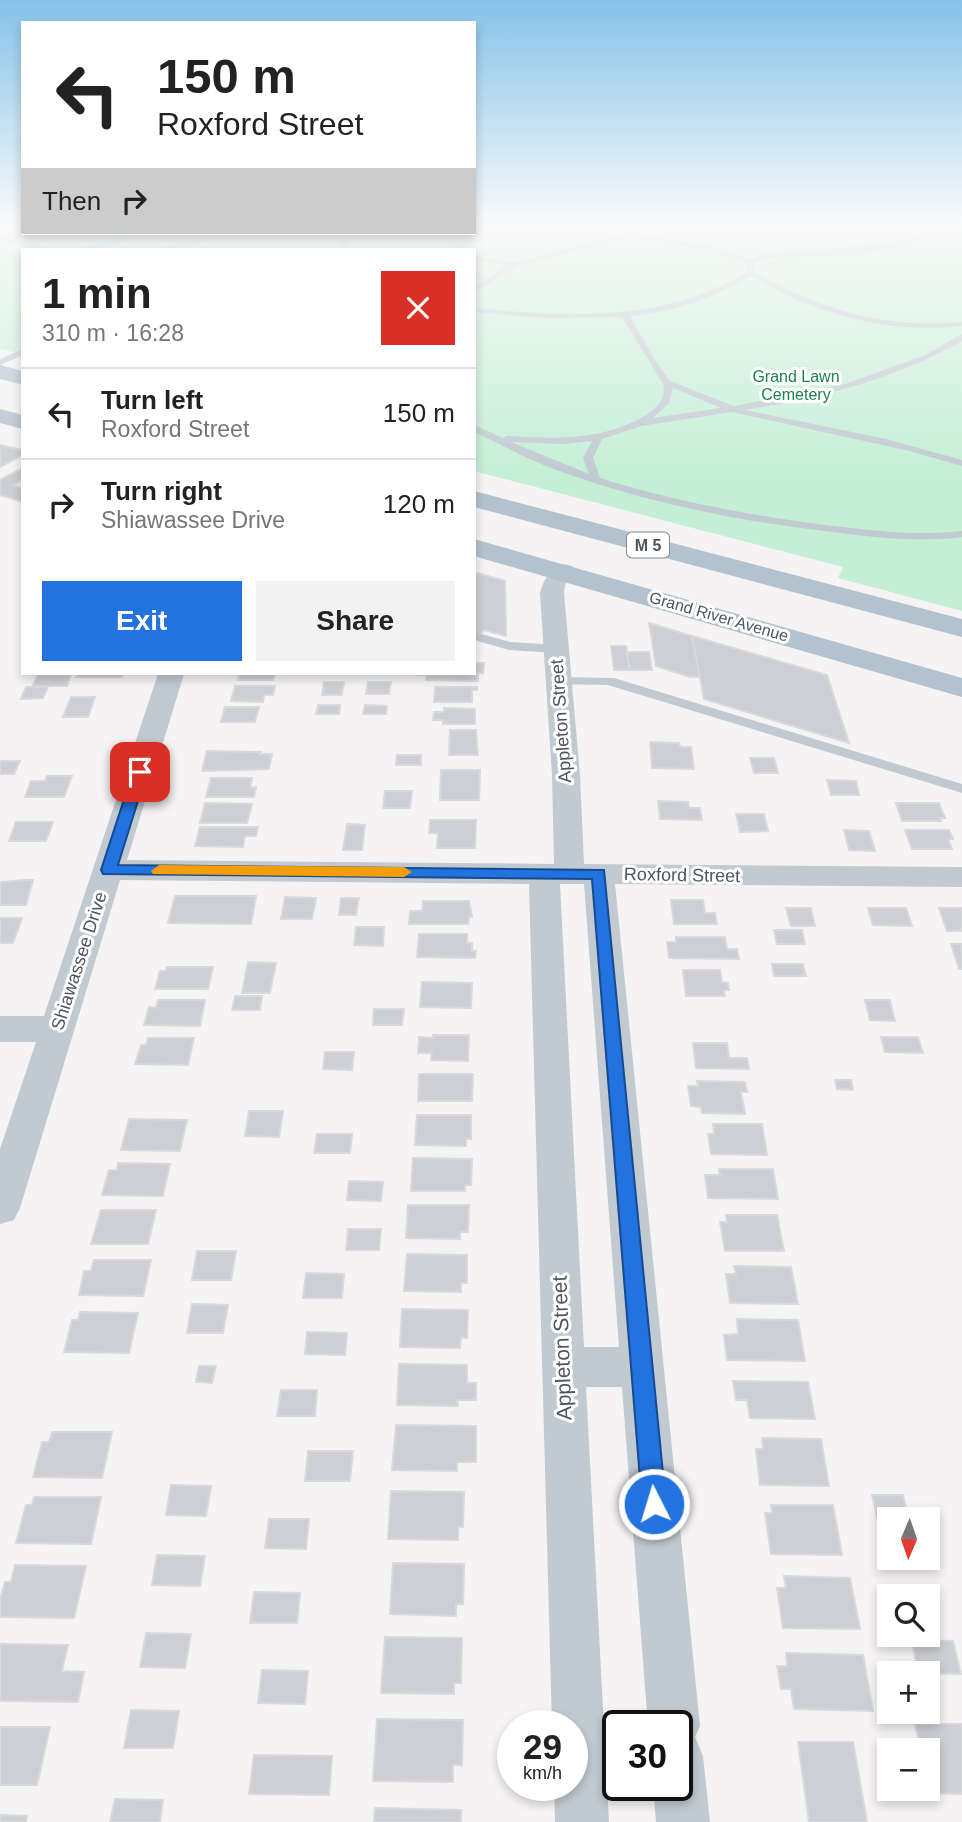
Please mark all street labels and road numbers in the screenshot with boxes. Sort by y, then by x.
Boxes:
road number: M 5 [627,532,669,558]
street label: Grand River Avenue [647,588,790,644]
street label: Appleton Street [547,658,575,784]
street label: Roxford Street [624,864,740,886]
street label: Shiawassee Drive [47,889,111,1033]
street label: Appleton Street [547,1275,576,1421]

